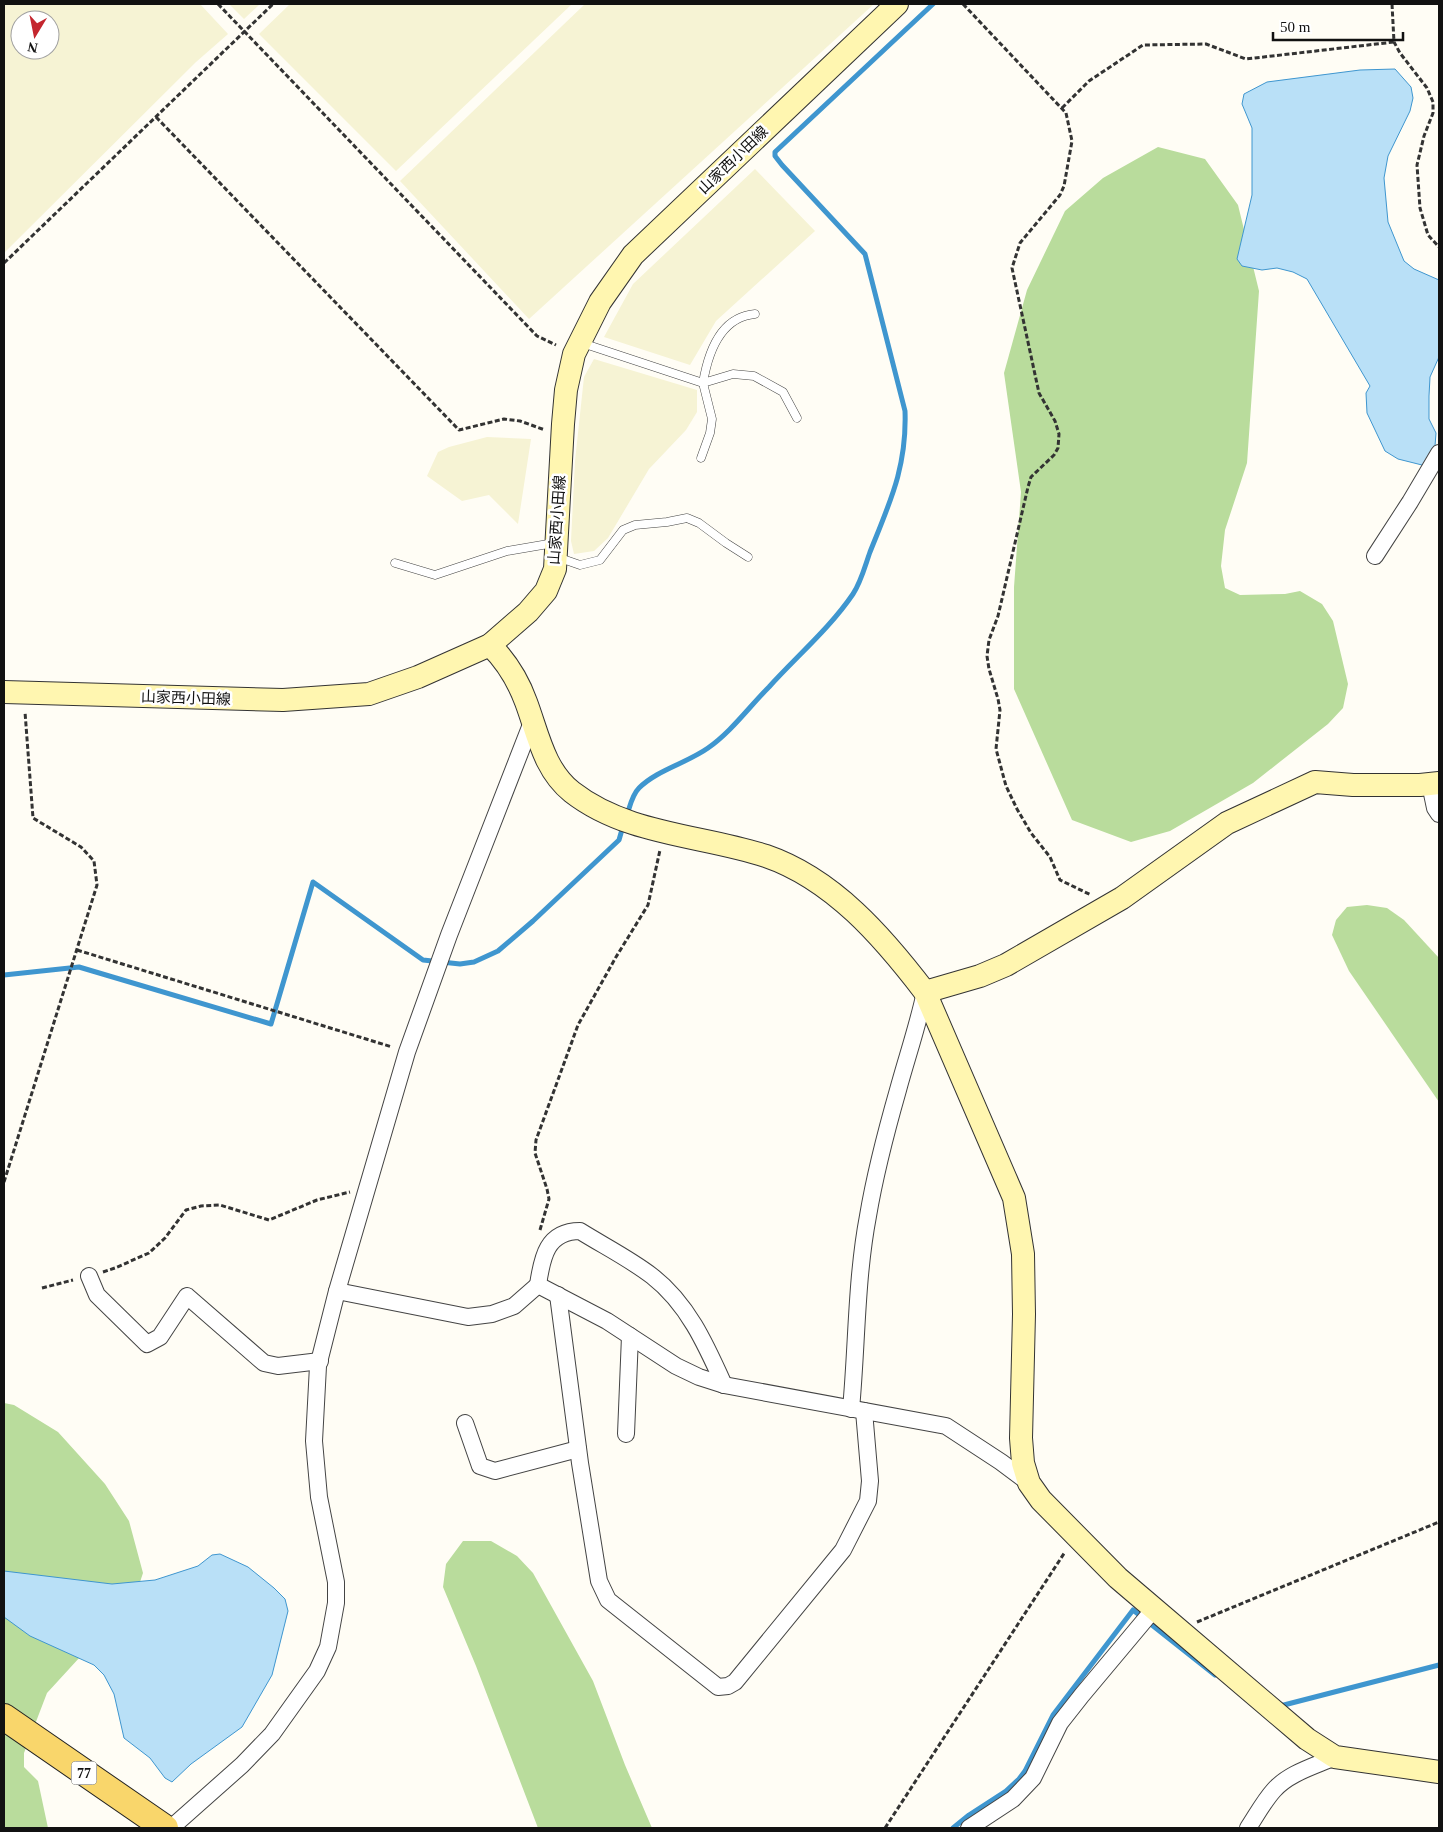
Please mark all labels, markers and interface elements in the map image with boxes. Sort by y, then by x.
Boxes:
north arrow [10,10,60,60]
scale bar [1273,10,1403,42]
text: 50 m [1280,19,1311,35]
text: N [27,39,39,56]
street label: 山家西小田線 [695,123,771,197]
street label: 山家西小田線 [546,475,568,565]
street label: 山家西小田線 [141,688,231,708]
road number: 77 [72,1762,96,1785]

